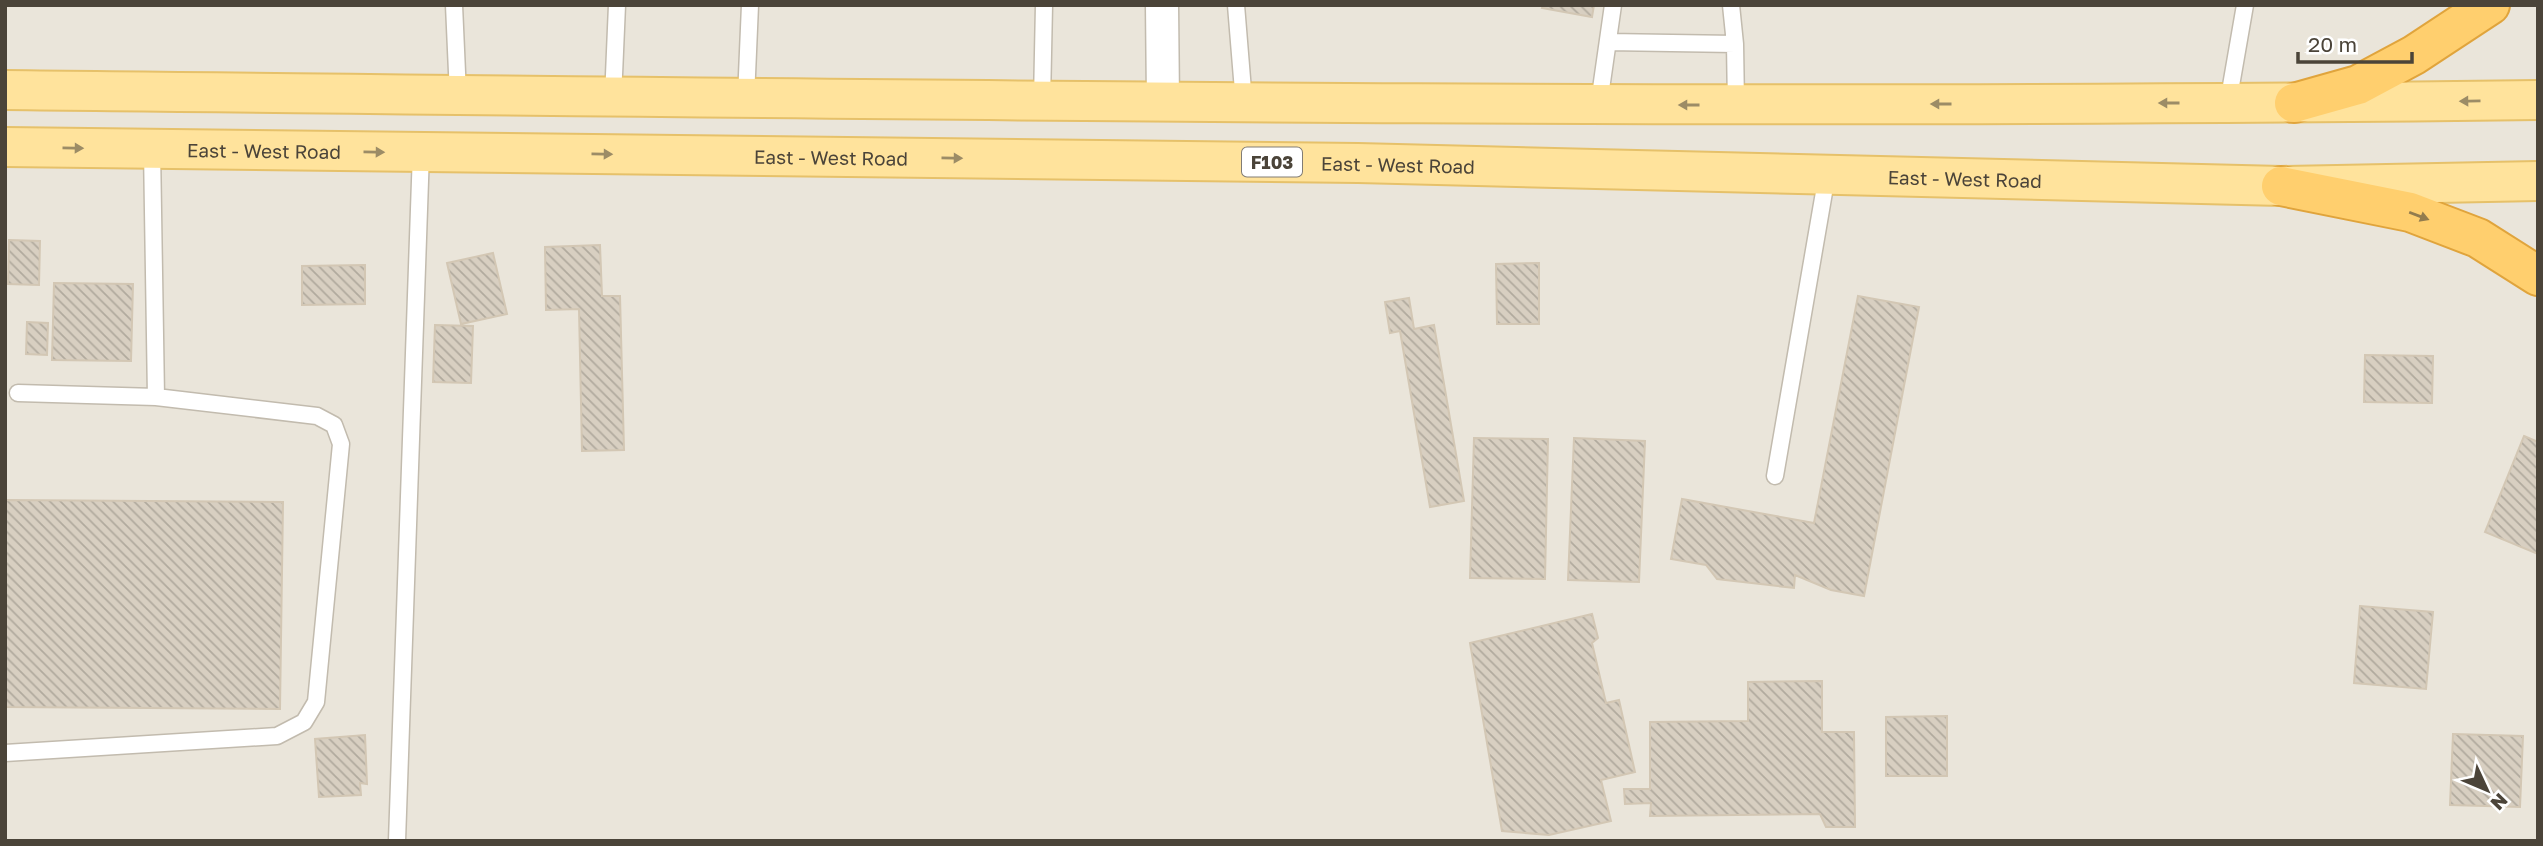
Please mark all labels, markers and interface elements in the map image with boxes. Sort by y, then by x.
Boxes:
scale bar [2298,21,2412,65]
text: 20 m [2308,31,2357,57]
one-way arrow [2458,95,2480,107]
one-way arrow [2157,97,2179,109]
one-way arrow [1930,98,1952,110]
one-way arrow [1678,99,1700,111]
street label: East - West Road [187,138,341,162]
one-way arrow [63,142,85,154]
street label: East - West Road [754,144,908,169]
one-way arrow [364,146,386,158]
road number: F103 [1242,148,1302,176]
one-way arrow [591,149,613,160]
street label: East - West Road [1321,151,1475,177]
one-way arrow [941,153,963,164]
street label: East - West Road [1887,165,2042,192]
one-way arrow [2409,210,2430,221]
north arrow [2452,755,2522,825]
text: N [2486,789,2513,815]

